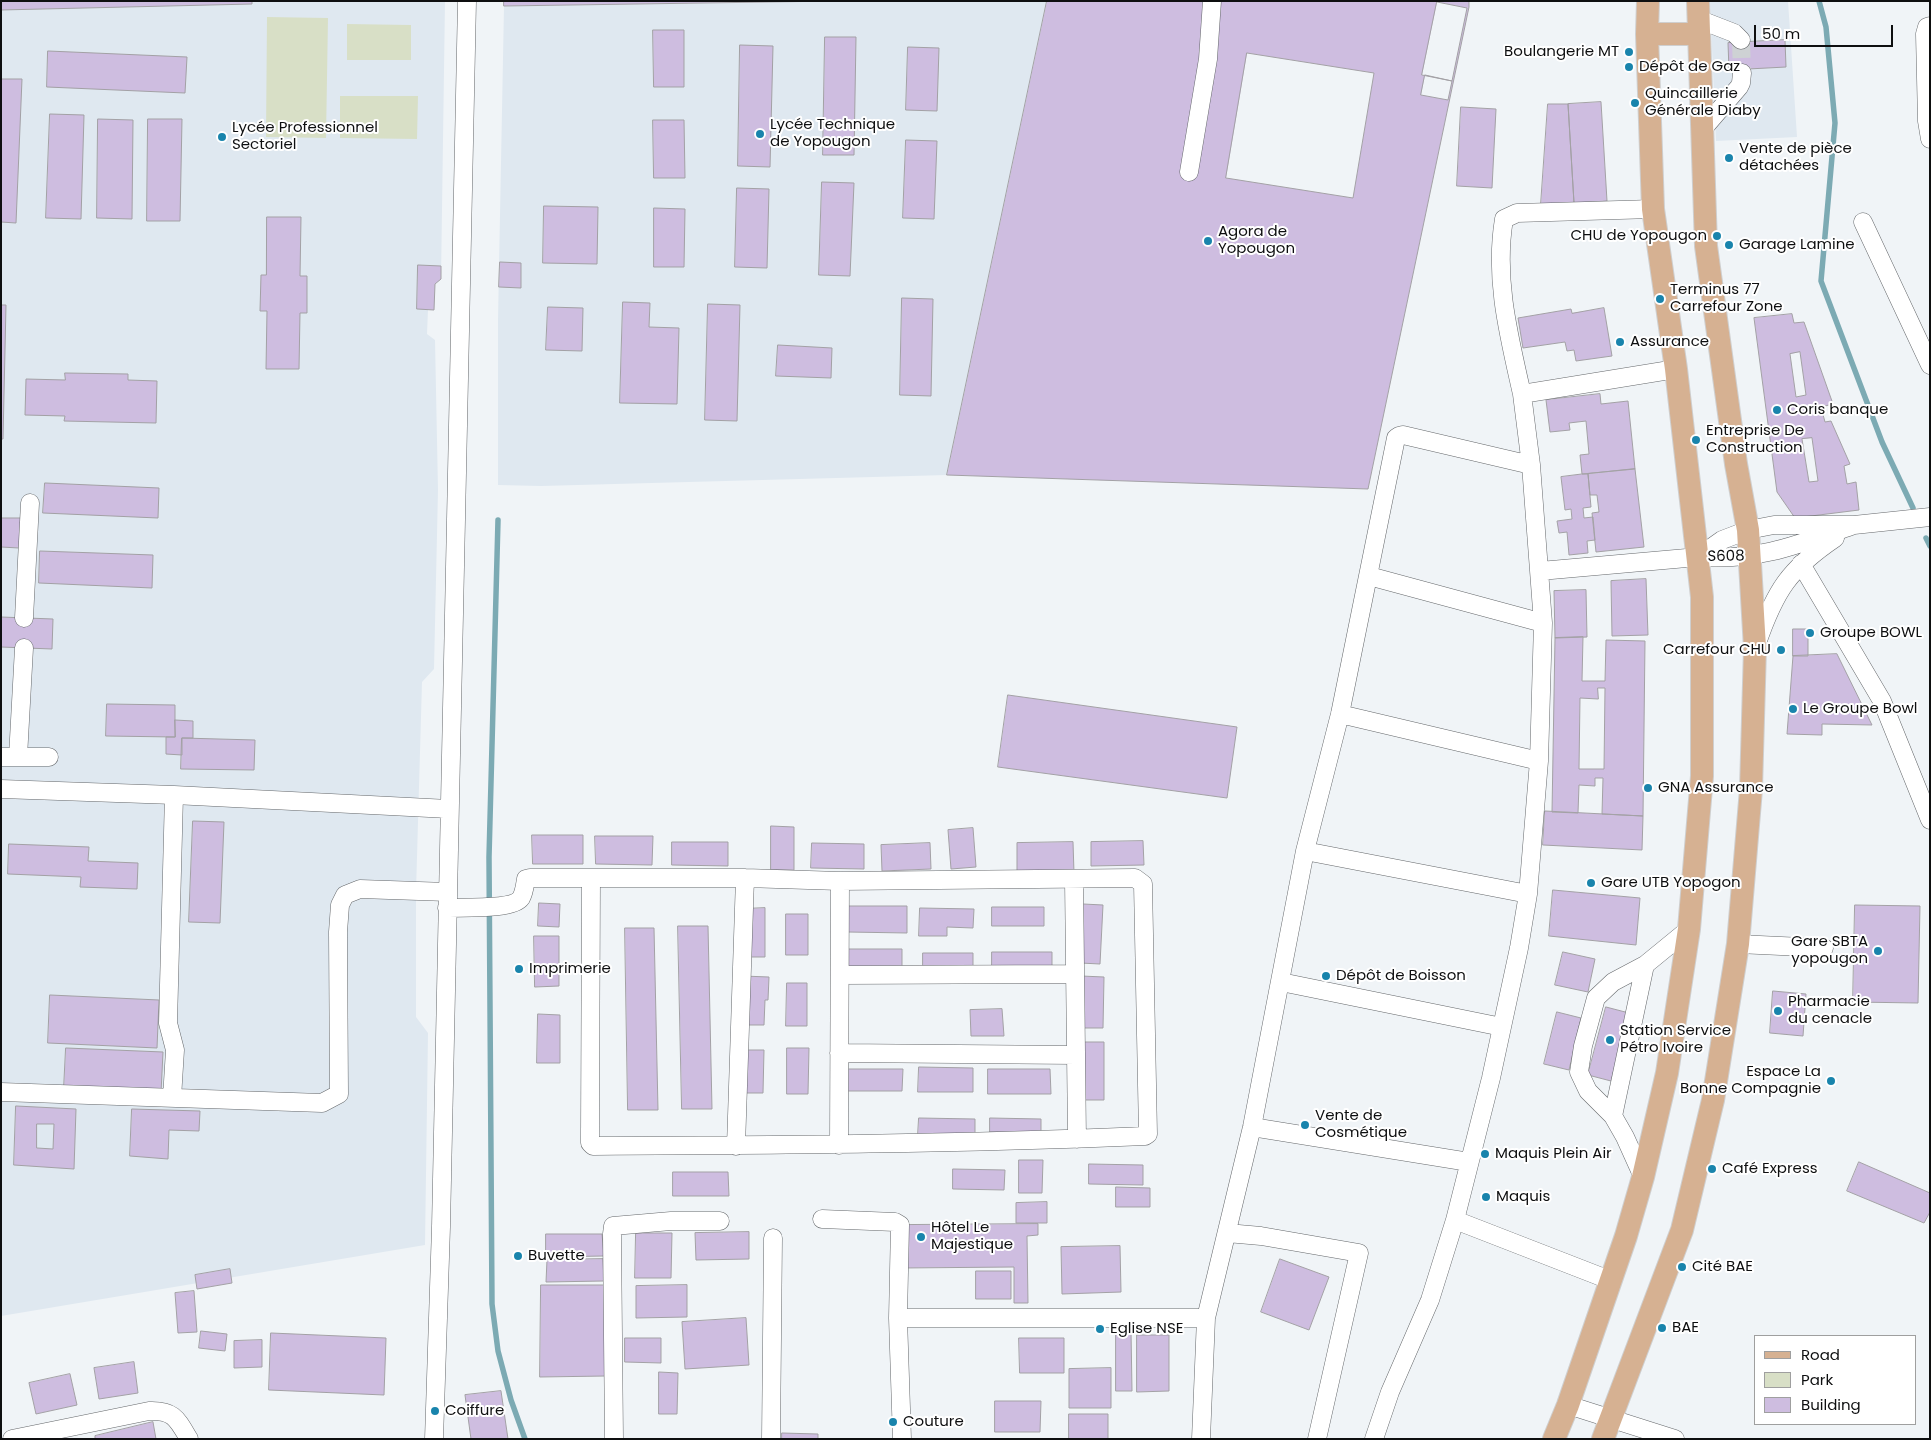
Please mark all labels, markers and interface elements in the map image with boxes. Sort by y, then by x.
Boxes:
scale bar [1756,15,1895,47]
text: 50 m [1762,23,1800,44]
place label: Boulangerie MT [1504,43,1619,61]
marker: Boulangerie MT [1623,46,1635,58]
place label: Dépôt de Gaz [1639,58,1740,76]
marker: Dépôt de Gaz [1623,61,1635,73]
place label: Quincaillerie Générale Diaby [1645,85,1761,120]
marker: Quincaillerie Générale Diaby [1629,97,1641,109]
place label: Lycée Technique de Yopougon [770,116,895,151]
place label: Lycée Professionnel Sectoriel [232,119,378,154]
marker: Lycée Technique de Yopougon [754,128,766,140]
marker: Lycée Professionnel Sectoriel [216,131,228,143]
place label: Vente de pièce détachées [1739,140,1852,175]
marker: Vente de pièce détachées [1723,152,1735,164]
place label: Agora de Yopougon [1218,223,1295,258]
place label: CHU de Yopougon [1570,227,1707,245]
marker: CHU de Yopougon [1711,230,1723,242]
marker: Agora de Yopougon [1202,235,1214,247]
place label: Garage Lamine [1739,236,1855,254]
marker: Garage Lamine [1723,239,1735,251]
place label: Terminus 77 Carrefour Zone [1670,281,1783,316]
marker: Terminus 77 Carrefour Zone [1654,293,1666,305]
place label: Assurance [1630,333,1709,351]
marker: Assurance [1614,336,1626,348]
place label: Coris banque [1787,401,1888,419]
marker: Coris banque [1771,404,1783,416]
place label: Entreprise De Construction [1706,422,1804,457]
marker: Entreprise De Construction [1690,434,1702,446]
street label: S608 [1707,548,1745,566]
place label: Groupe BOWL [1820,624,1922,642]
marker: Groupe BOWL [1804,627,1816,639]
place label: Carrefour CHU [1663,641,1771,659]
marker: Carrefour CHU [1775,644,1787,656]
place label: Le Groupe Bowl [1803,700,1917,718]
marker: Le Groupe Bowl [1787,703,1799,715]
place label: GNA Assurance [1658,779,1773,797]
marker: GNA Assurance [1642,782,1654,794]
place label: Gare UTB Yopogon [1601,874,1741,892]
marker: Gare UTB Yopogon [1585,877,1597,889]
place label: Gare SBTA yopougon [1791,933,1868,968]
marker: Gare SBTA yopougon [1872,945,1884,957]
place label: Imprimerie [529,960,611,978]
marker: Imprimerie [513,963,525,975]
place label: Dépôt de Boisson [1336,967,1466,985]
marker: Dépôt de Boisson [1320,970,1332,982]
place label: Pharmacie du cenacle [1788,993,1872,1028]
marker: Pharmacie du cenacle [1772,1005,1784,1017]
place label: Station Service Pétro Ivoire [1620,1022,1731,1057]
marker: Station Service Pétro Ivoire [1604,1034,1616,1046]
place label: Espace La Bonne Compagnie [1680,1063,1821,1098]
marker: Espace La Bonne Compagnie [1825,1075,1837,1087]
place label: Vente de Cosmétique [1315,1107,1407,1142]
marker: Vente de Cosmétique [1299,1119,1311,1131]
place label: Maquis Plein Air [1495,1145,1612,1163]
marker: Maquis Plein Air [1479,1148,1491,1160]
place label: Café Express [1722,1160,1818,1178]
marker: Café Express [1706,1163,1718,1175]
place label: Maquis [1496,1188,1550,1206]
marker: Maquis [1480,1191,1492,1203]
place label: Hôtel Le Majestique [931,1219,1013,1254]
marker: Hôtel Le Majestique [915,1231,927,1243]
place label: Buvette [528,1247,585,1265]
marker: Buvette [512,1250,524,1262]
place label: Cité BAE [1692,1258,1753,1276]
marker: Cité BAE [1676,1261,1688,1273]
place label: BAE [1672,1319,1699,1337]
place label: Eglise NSE [1110,1320,1183,1338]
marker: BAE [1656,1322,1668,1334]
marker: Eglise NSE [1094,1323,1106,1335]
legend [1754,1335,1916,1425]
text: Road [1801,1344,1840,1365]
text: Park [1801,1369,1833,1390]
text: Building [1801,1394,1861,1415]
place label: Coiffure [445,1402,504,1420]
marker: Coiffure [429,1405,441,1417]
place label: Couture [903,1413,964,1431]
marker: Couture [887,1416,899,1428]

